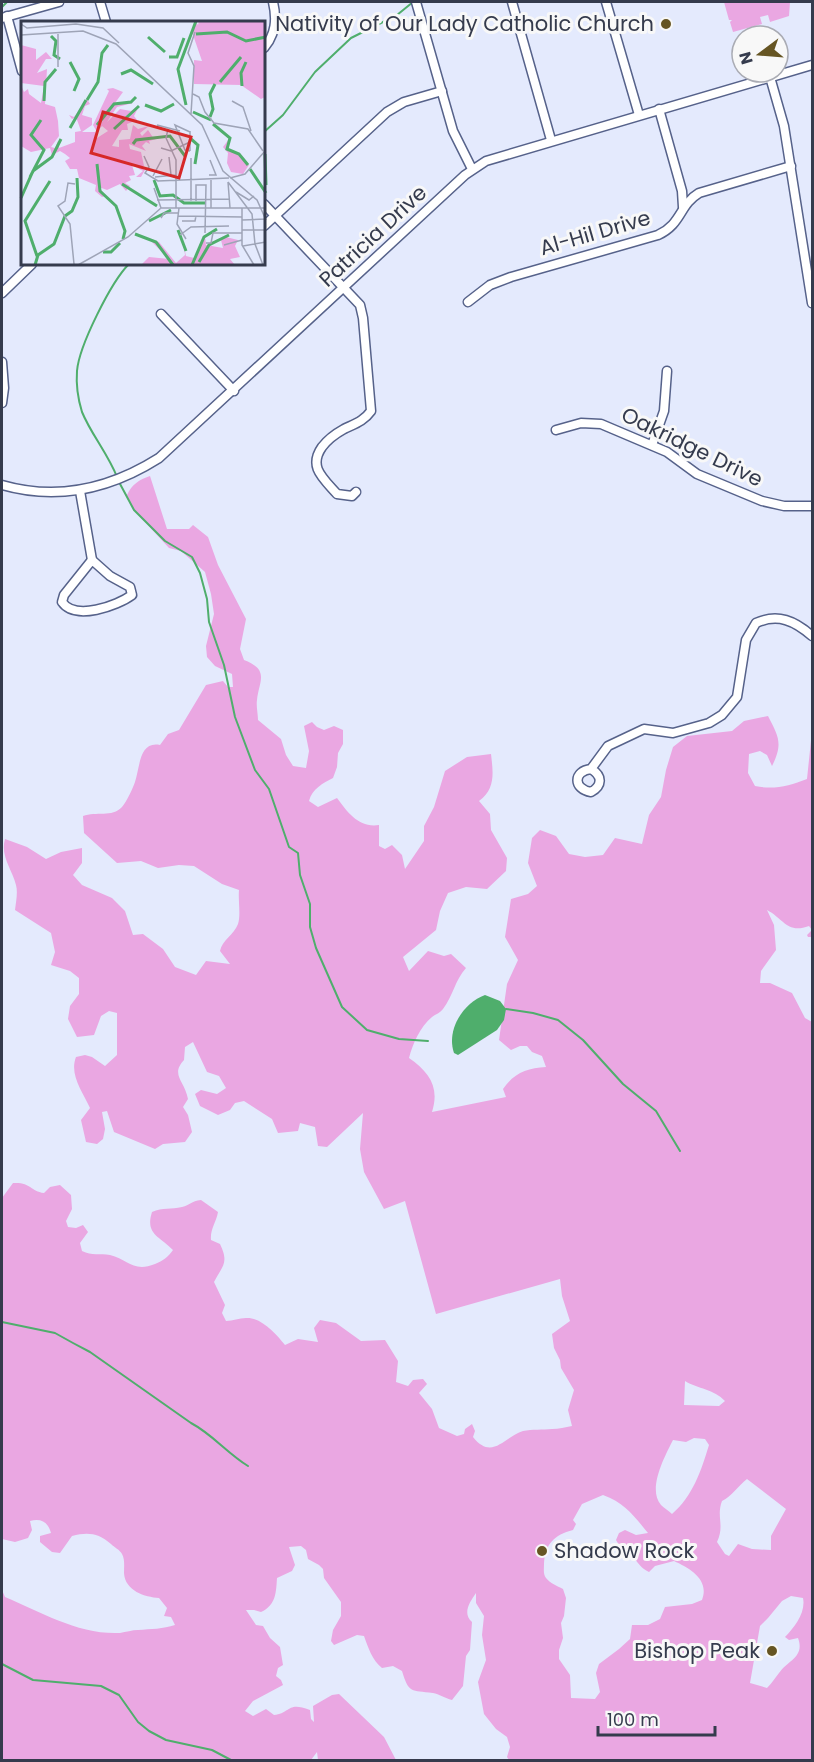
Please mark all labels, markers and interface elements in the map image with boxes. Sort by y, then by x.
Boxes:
place label: Nativity of Our Lady Catholic Church [275,9,654,38]
marker: Nativity of Our Lady Catholic Church [659,17,673,31]
inset map [21,21,266,266]
north arrow [730,24,790,84]
text: N [733,49,759,67]
street label: Patricia Drive [313,178,433,293]
street label: Al-Hil Drive [536,203,654,262]
street label: Oakridge Drive [617,400,768,493]
place label: Shadow Rock [554,1536,694,1565]
marker: Shadow Rock [535,1544,549,1558]
place label: Bishop Peak [634,1636,760,1665]
marker: Bishop Peak [765,1644,779,1658]
scale bar [598,1699,715,1737]
text: 100 m [607,1707,659,1732]

